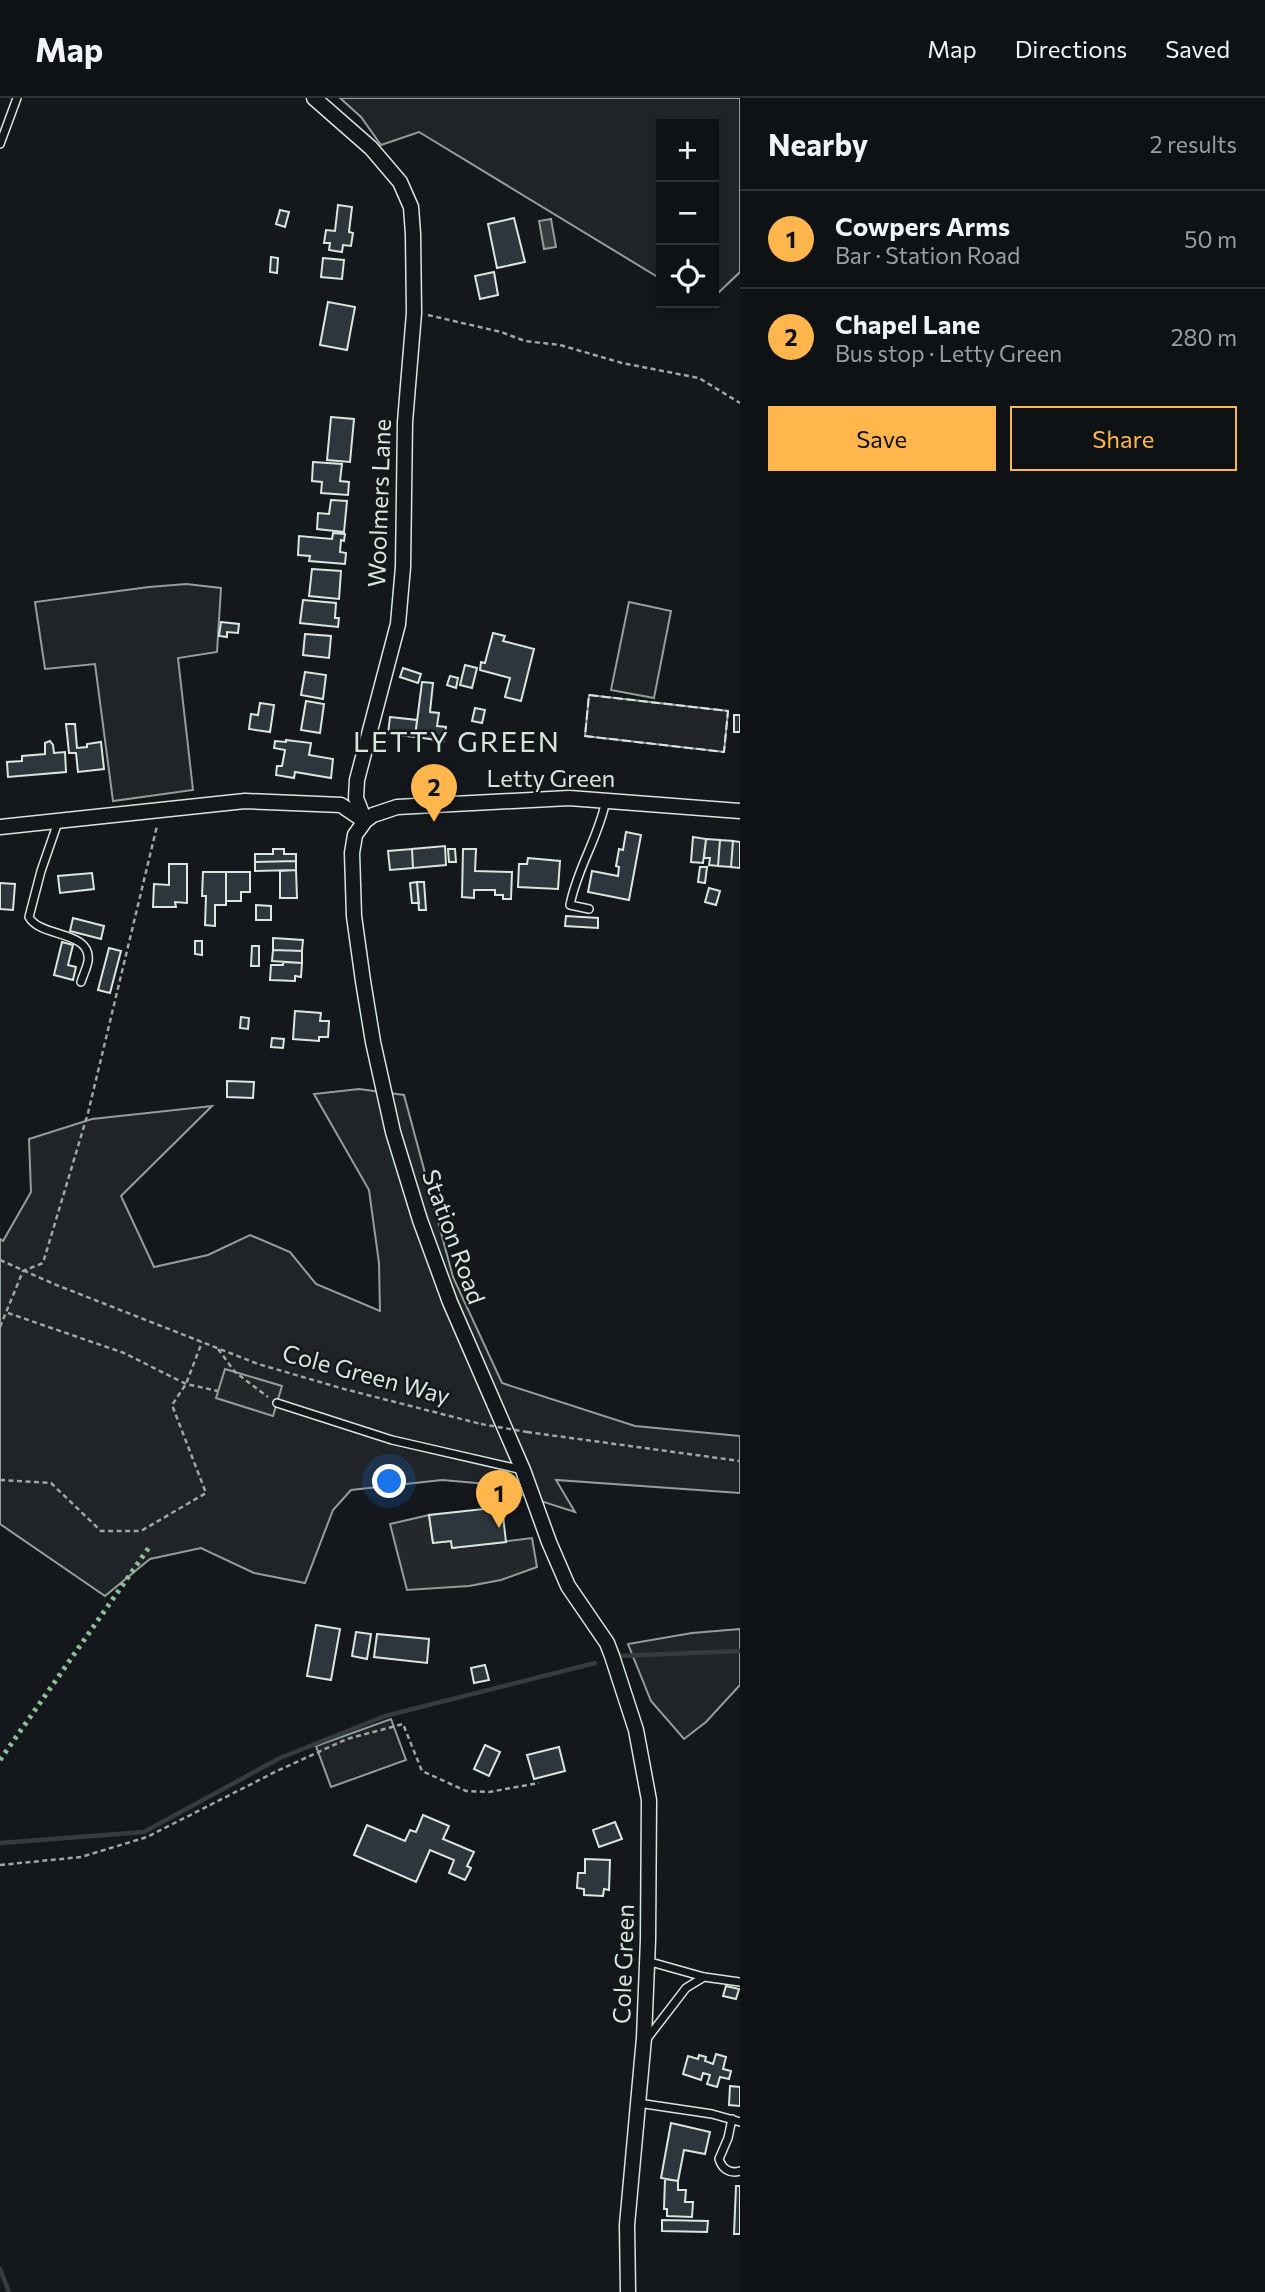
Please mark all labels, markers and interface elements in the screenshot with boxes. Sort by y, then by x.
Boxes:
text: Map [35,28,103,69]
text: Map [927,34,977,63]
text: Directions [1015,34,1127,63]
text: Saved [1165,34,1230,63]
map controls [656,119,719,308]
button: + [656,119,719,182]
text: Nearby [768,125,868,162]
text: 2 results [1150,130,1237,158]
button: − [656,182,719,245]
text: Cowpers Arms [835,210,1010,241]
text: 1 [786,225,796,253]
text: 50 m [1184,225,1237,253]
text: Bar · Station Road [835,241,1020,269]
button: locate [656,245,719,308]
text: Chapel Lane [835,308,980,339]
text: 2 [784,323,798,351]
text: 280 m [1171,323,1237,351]
text: Bus stop · Letty Green [835,339,1062,367]
button: Save [768,406,996,471]
button: Share [1010,406,1237,471]
street label: Woolmers Lane [361,418,396,588]
district label: LETTY GREEN [353,724,561,758]
street label: Letty Green [487,763,615,792]
pin: 2 [411,764,457,822]
street label: Station Road [417,1165,492,1308]
street label: Cole Green Way [279,1337,453,1410]
your location [372,1464,406,1498]
pin: 1 [476,1470,522,1528]
street label: Cole Green [606,1903,639,2024]

